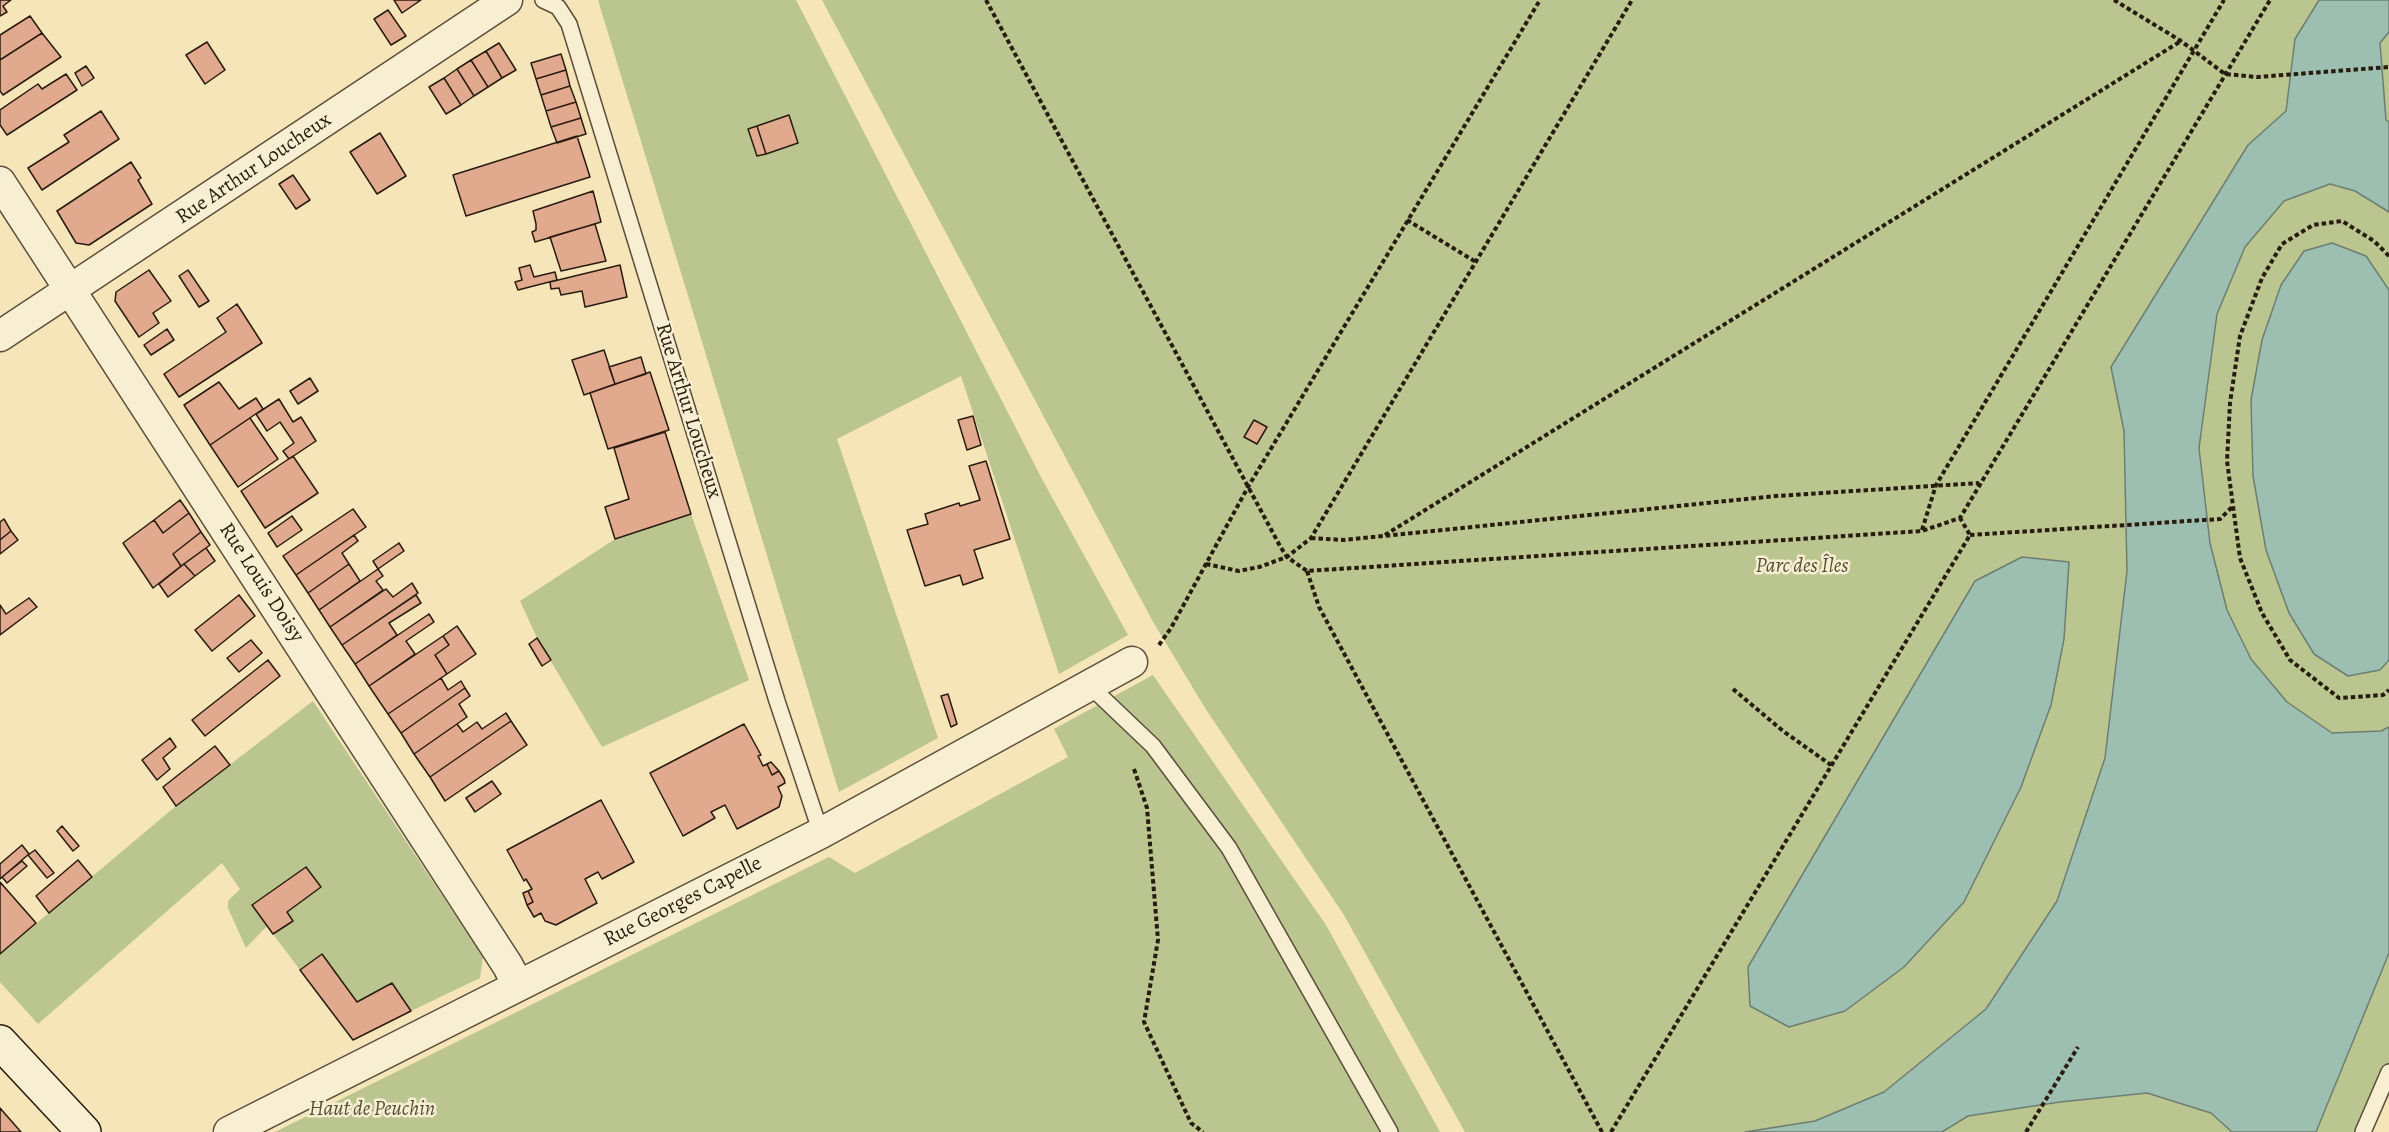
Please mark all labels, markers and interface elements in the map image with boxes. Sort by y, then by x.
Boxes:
street label: Rue Arthur Loucheux [171,108,337,230]
street label: Rue Arthur Loucheux [649,320,727,502]
street label: Rue Louis Doisy [213,519,309,647]
park label: Parc des Îles [1756,554,1848,580]
street label: Rue Georges Capelle [600,851,766,953]
park label: Haut de Peuchin [309,1097,435,1123]

